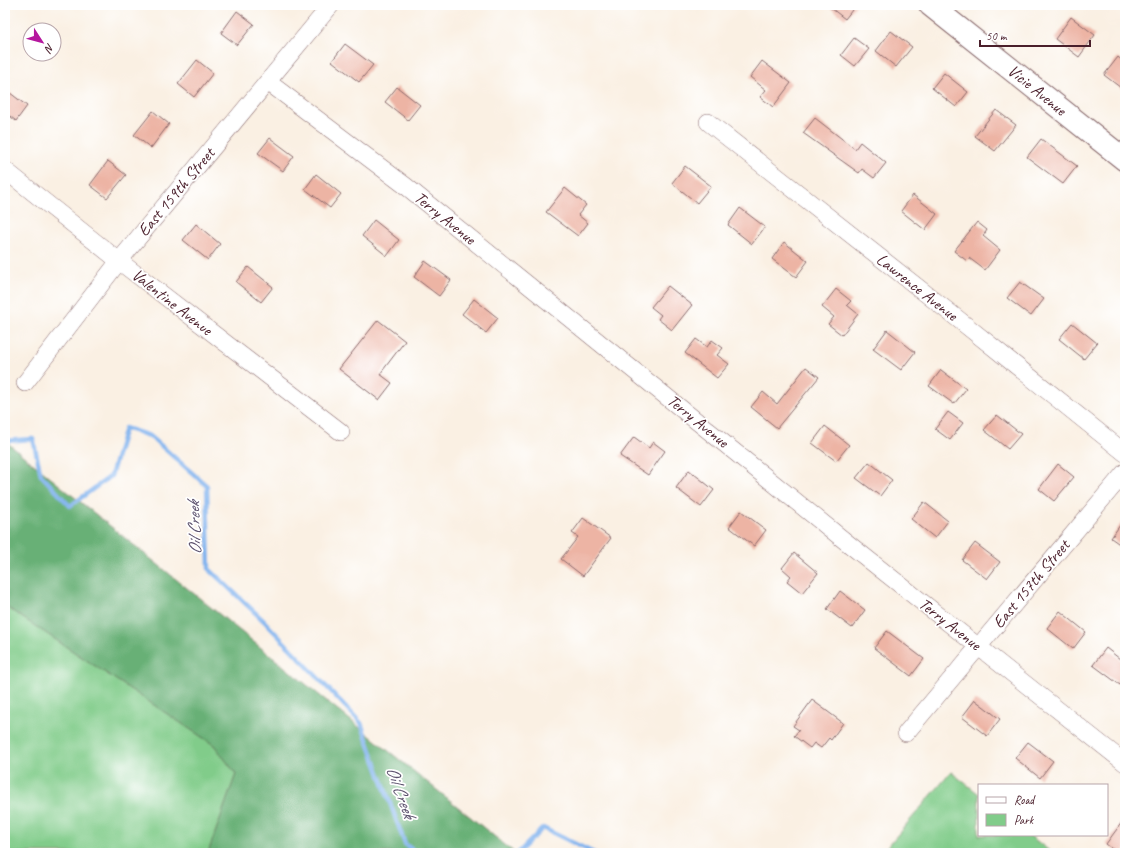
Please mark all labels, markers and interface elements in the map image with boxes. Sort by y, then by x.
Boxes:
north arrow [22,22,62,62]
scale bar [980,22,1090,48]
text: 50 m [986,28,1008,44]
text: N [41,41,58,57]
street label: Vicie Avenue [1003,60,1072,121]
street label: East 159th Street [133,142,221,241]
street label: Terry Avenue [410,187,481,250]
street label: Lawrence Avenue [872,249,963,326]
street label: Valentine Avenue [128,264,218,341]
street label: Terry Avenue [663,390,734,453]
water label: Oil Creek [182,498,206,555]
street label: East 157th Street [988,534,1076,633]
street label: Terry Avenue [915,593,986,656]
water label: Oil Creek [382,763,422,824]
legend [978,784,1108,836]
text: Road [1014,792,1036,808]
text: Park [1014,812,1035,828]

